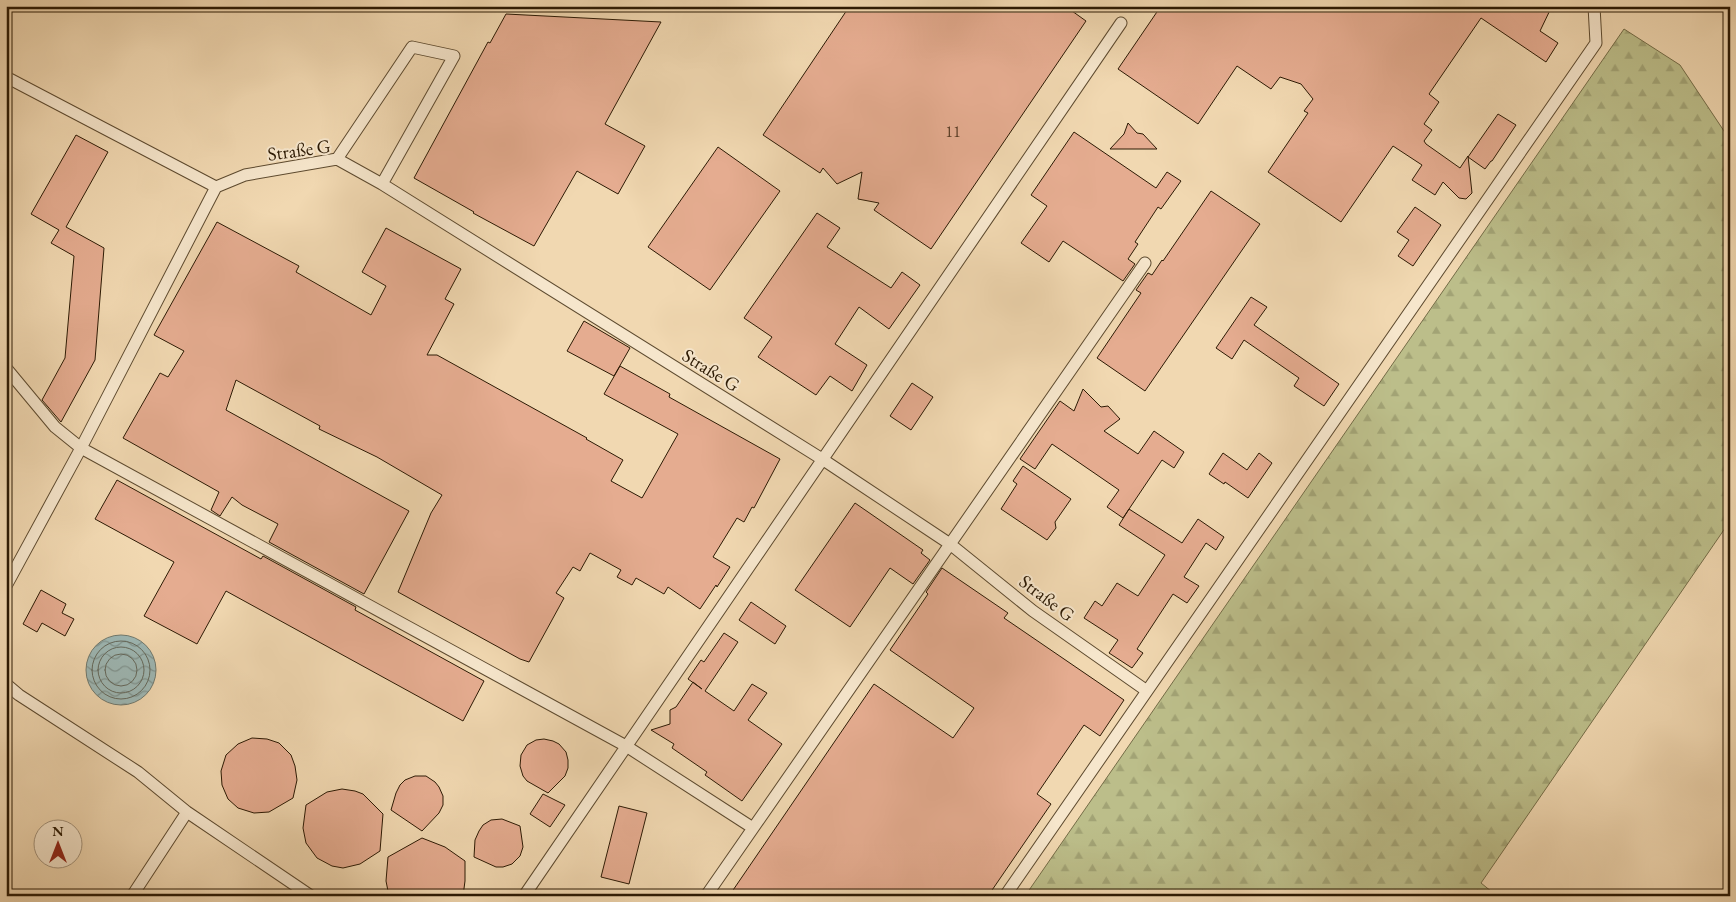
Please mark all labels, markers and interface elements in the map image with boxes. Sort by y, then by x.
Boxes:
house number: 11 [945,121,961,142]
street label: Straße G [266,133,332,167]
street label: Straße G [678,343,745,397]
street label: Straße G [1014,569,1080,627]
north arrow [32,820,82,870]
text: N [52,822,64,840]

